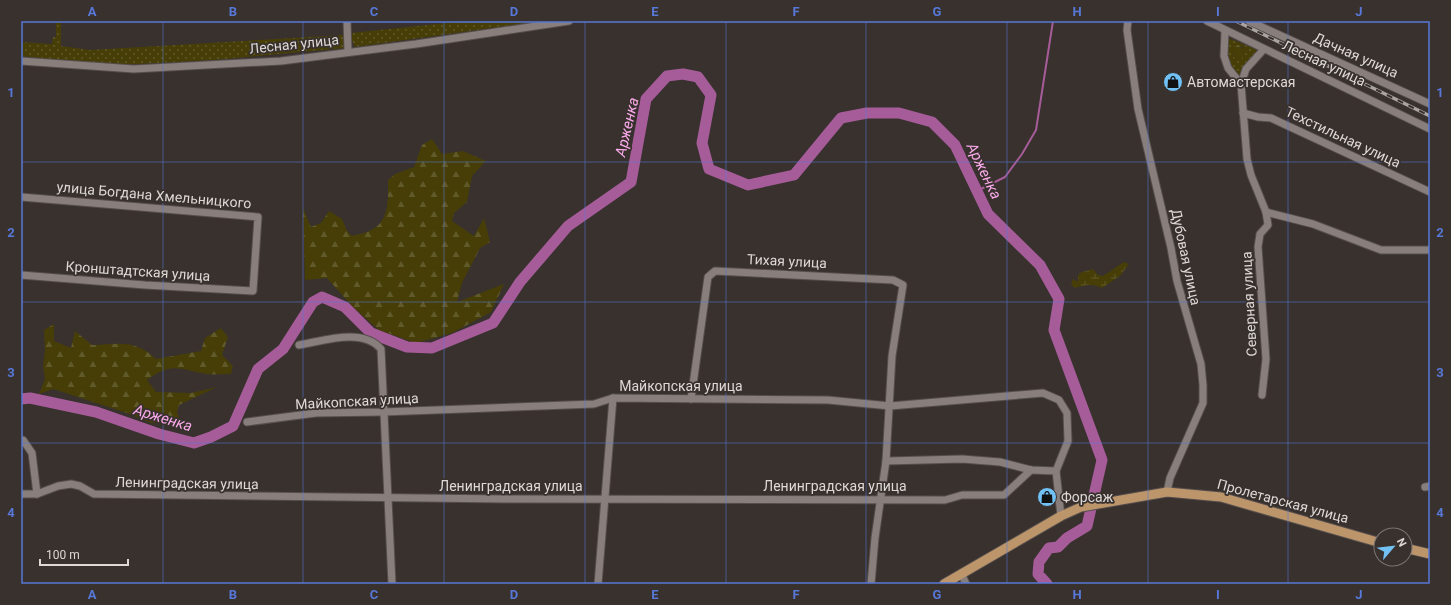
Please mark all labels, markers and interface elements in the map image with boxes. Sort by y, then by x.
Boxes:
text: A [88,4,97,19]
text: B [229,4,237,19]
text: C [370,4,379,19]
text: D [510,4,518,19]
text: E [651,4,659,19]
text: F [792,4,800,19]
text: G [933,4,942,19]
text: H [1072,4,1082,19]
text: I [1216,4,1220,19]
text: J [1355,4,1363,19]
street label: Дачная улица [1311,29,1401,81]
street label: Лесная улица [248,31,340,57]
street label: Лесная улица [1280,37,1368,89]
shop icon: Автомастерская [1162,71,1184,93]
place label: Автомастерская [1187,74,1295,90]
text: 1 [7,85,15,100]
text: 1 [1436,85,1444,100]
water label: Арженка [611,95,643,159]
street label: Техстильная улица [1283,103,1403,171]
water label: Арженка [962,139,1005,202]
street label: улица Богдана Хмельницкого [56,179,252,211]
street label: Дубовая улица [1168,207,1204,307]
text: 2 [7,225,15,240]
text: 2 [1436,225,1444,240]
street label: Тихая улица [747,251,827,271]
street label: Северная улица [1238,251,1260,357]
street label: Кронштадтская улица [65,258,211,284]
text: 3 [7,365,15,380]
text: 3 [1436,365,1444,380]
street label: Майкопская улица [619,378,743,394]
street label: Майкопская улица [295,390,419,412]
water label: Арженка [131,400,195,435]
street label: Ленинградская улица [115,474,259,492]
street label: Пролетарская улица [1216,476,1350,526]
street label: Ленинградская улица [439,478,583,494]
street label: Ленинградская улица [763,478,907,494]
shop icon: Форсаж [1036,486,1058,508]
place label: Форсаж [1061,489,1114,505]
text: 4 [7,505,15,520]
text: 4 [1436,505,1444,520]
north arrow [1373,527,1413,567]
text: N [1394,536,1409,549]
scale bar [40,541,128,567]
text: 100 m [46,548,80,562]
text: A [88,587,97,602]
text: B [229,587,237,602]
text: C [370,587,379,602]
text: D [510,587,518,602]
text: E [651,587,659,602]
text: F [792,587,800,602]
text: G [933,587,942,602]
text: H [1072,587,1082,602]
text: I [1216,587,1220,602]
text: J [1355,587,1363,602]

